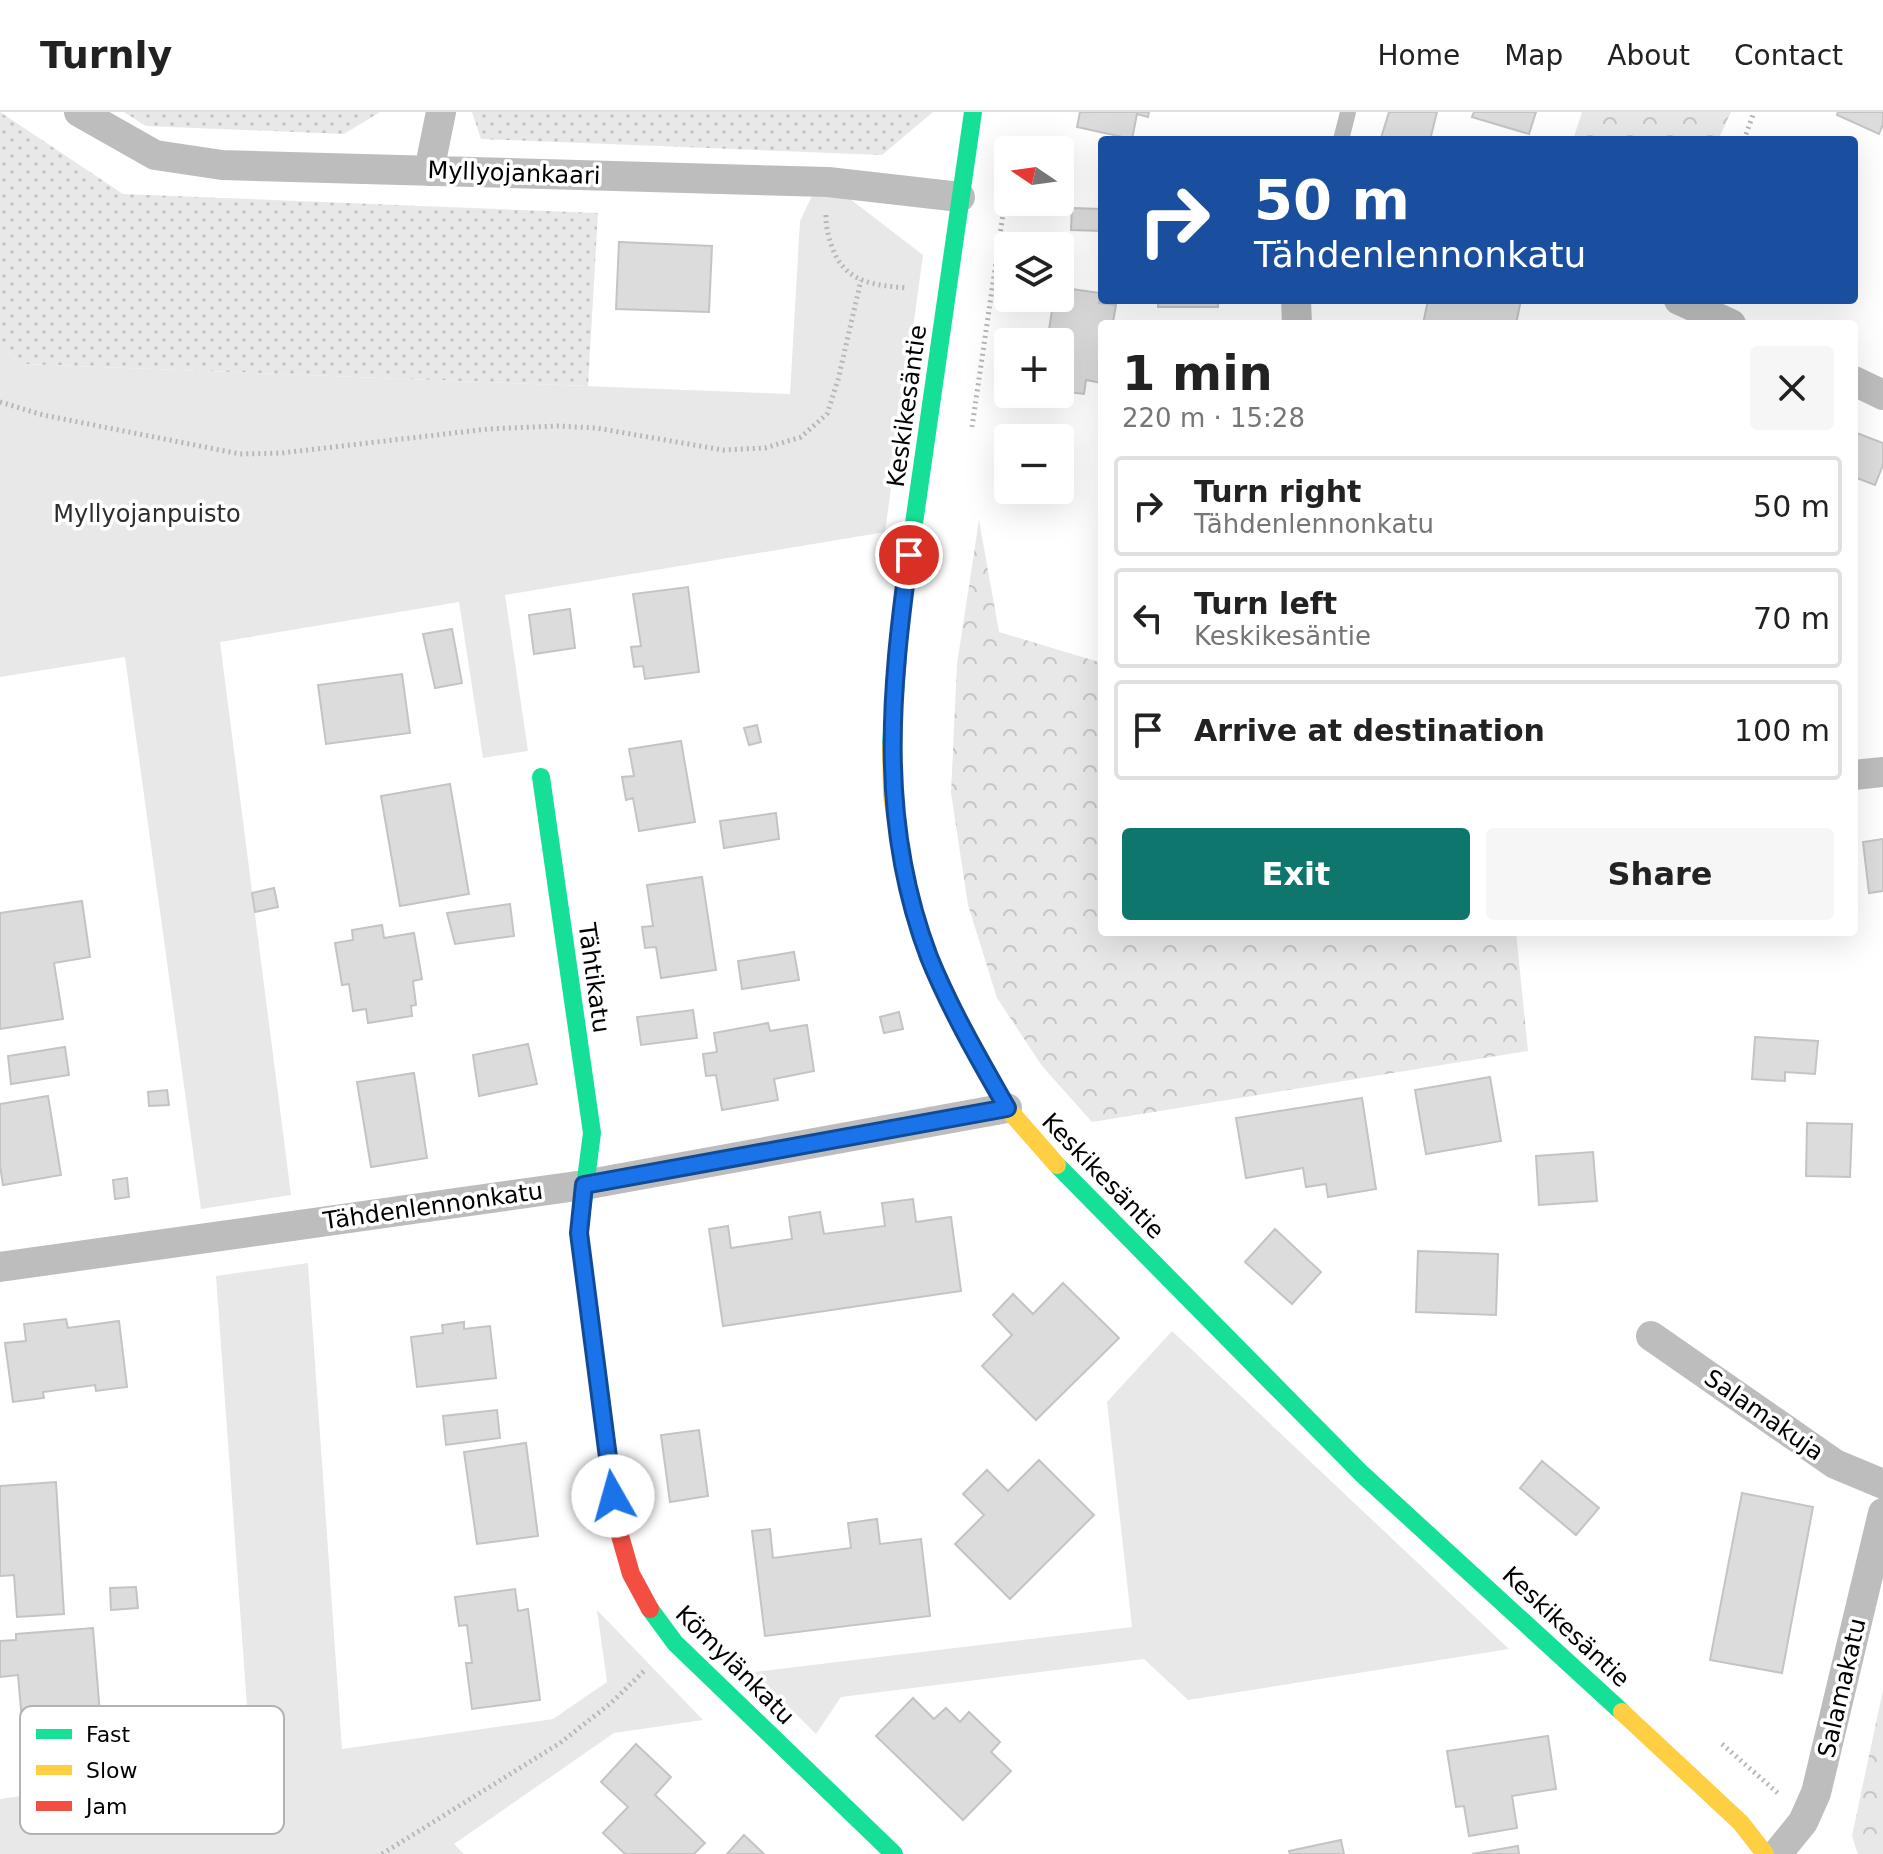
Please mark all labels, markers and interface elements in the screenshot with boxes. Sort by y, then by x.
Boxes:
text: Turnly [40,33,172,77]
text: Home [1377,39,1460,72]
text: Map [1504,39,1563,72]
text: About [1607,39,1690,72]
text: Contact [1734,39,1843,72]
north arrow [994,136,1074,216]
map controls [994,136,1074,504]
street label: Myllyojankaari [427,156,601,190]
text: 50 m [1254,167,1410,232]
icon: right [1122,168,1226,272]
button: layers [994,232,1074,312]
text: Tähdenlennonkatu [1254,234,1586,275]
street label: Keskikesäntie [882,323,932,489]
button: + [994,328,1074,408]
text: 1 min [1122,345,1273,401]
button: close [1750,346,1834,430]
text: 220 m · 15:28 [1122,403,1305,433]
button: − [994,424,1074,504]
text: Turn right [1194,474,1361,509]
icon: right [1126,484,1170,528]
text: 50 m [1753,489,1830,524]
park label: Myllyojanpuisto [53,500,241,528]
text: Tähdenlennonkatu [1194,509,1434,539]
pin [875,521,943,589]
icon: arrive [887,533,931,577]
text: Turn left [1194,586,1337,621]
icon: left [1126,596,1170,640]
text: 70 m [1753,601,1830,636]
text: Keskikesäntie [1194,621,1371,651]
icon: arrive [1126,708,1170,752]
text: Arrive at destination [1194,713,1545,748]
text: 100 m [1734,713,1830,748]
button: Exit [1122,828,1470,920]
button: Share [1486,828,1834,920]
street label: Tähtikatu [572,920,616,1035]
street label: Keskikesäntie [1036,1107,1170,1245]
street label: Tähdenlennonkatu [320,1177,545,1235]
street label: Salamakuja [1699,1364,1829,1466]
position arrow [571,1454,655,1538]
street label: Keskikesäntie [1497,1561,1635,1693]
street label: Kömylänkatu [670,1600,800,1730]
street label: Salamakatu [1812,1616,1872,1760]
legend [20,1706,284,1834]
text: Fast [86,1722,131,1747]
text: Slow [86,1758,138,1783]
text: Jam [84,1794,127,1819]

